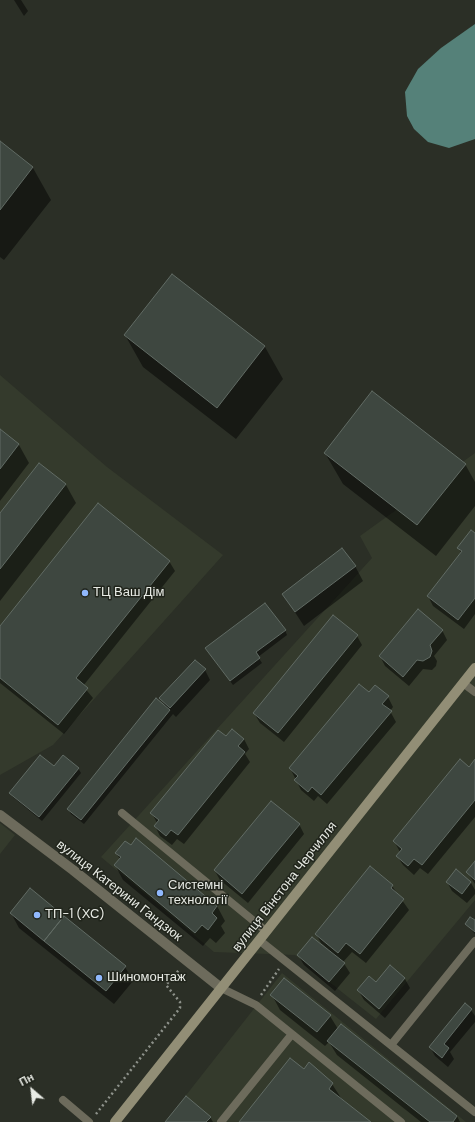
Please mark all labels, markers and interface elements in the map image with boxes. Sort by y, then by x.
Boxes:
place label: ТЦ Ваш Дім [93,585,164,601]
marker: ТЦ Ваш Дім [80,588,90,598]
street label: вулиця Вінстона Черчилля [229,819,341,955]
street label: вулиця Катерини Гандзюк [53,837,185,945]
place label: Системні технології [168,878,228,909]
marker: Системні технології [155,888,165,898]
place label: ТП-1 (ХС) [45,907,104,923]
marker: ТП-1 (ХС) [32,910,42,920]
place label: Шиномонтаж [107,970,186,986]
marker: Шиномонтаж [94,973,104,983]
north arrow [12,1070,52,1110]
text: Пн [17,1070,36,1089]

